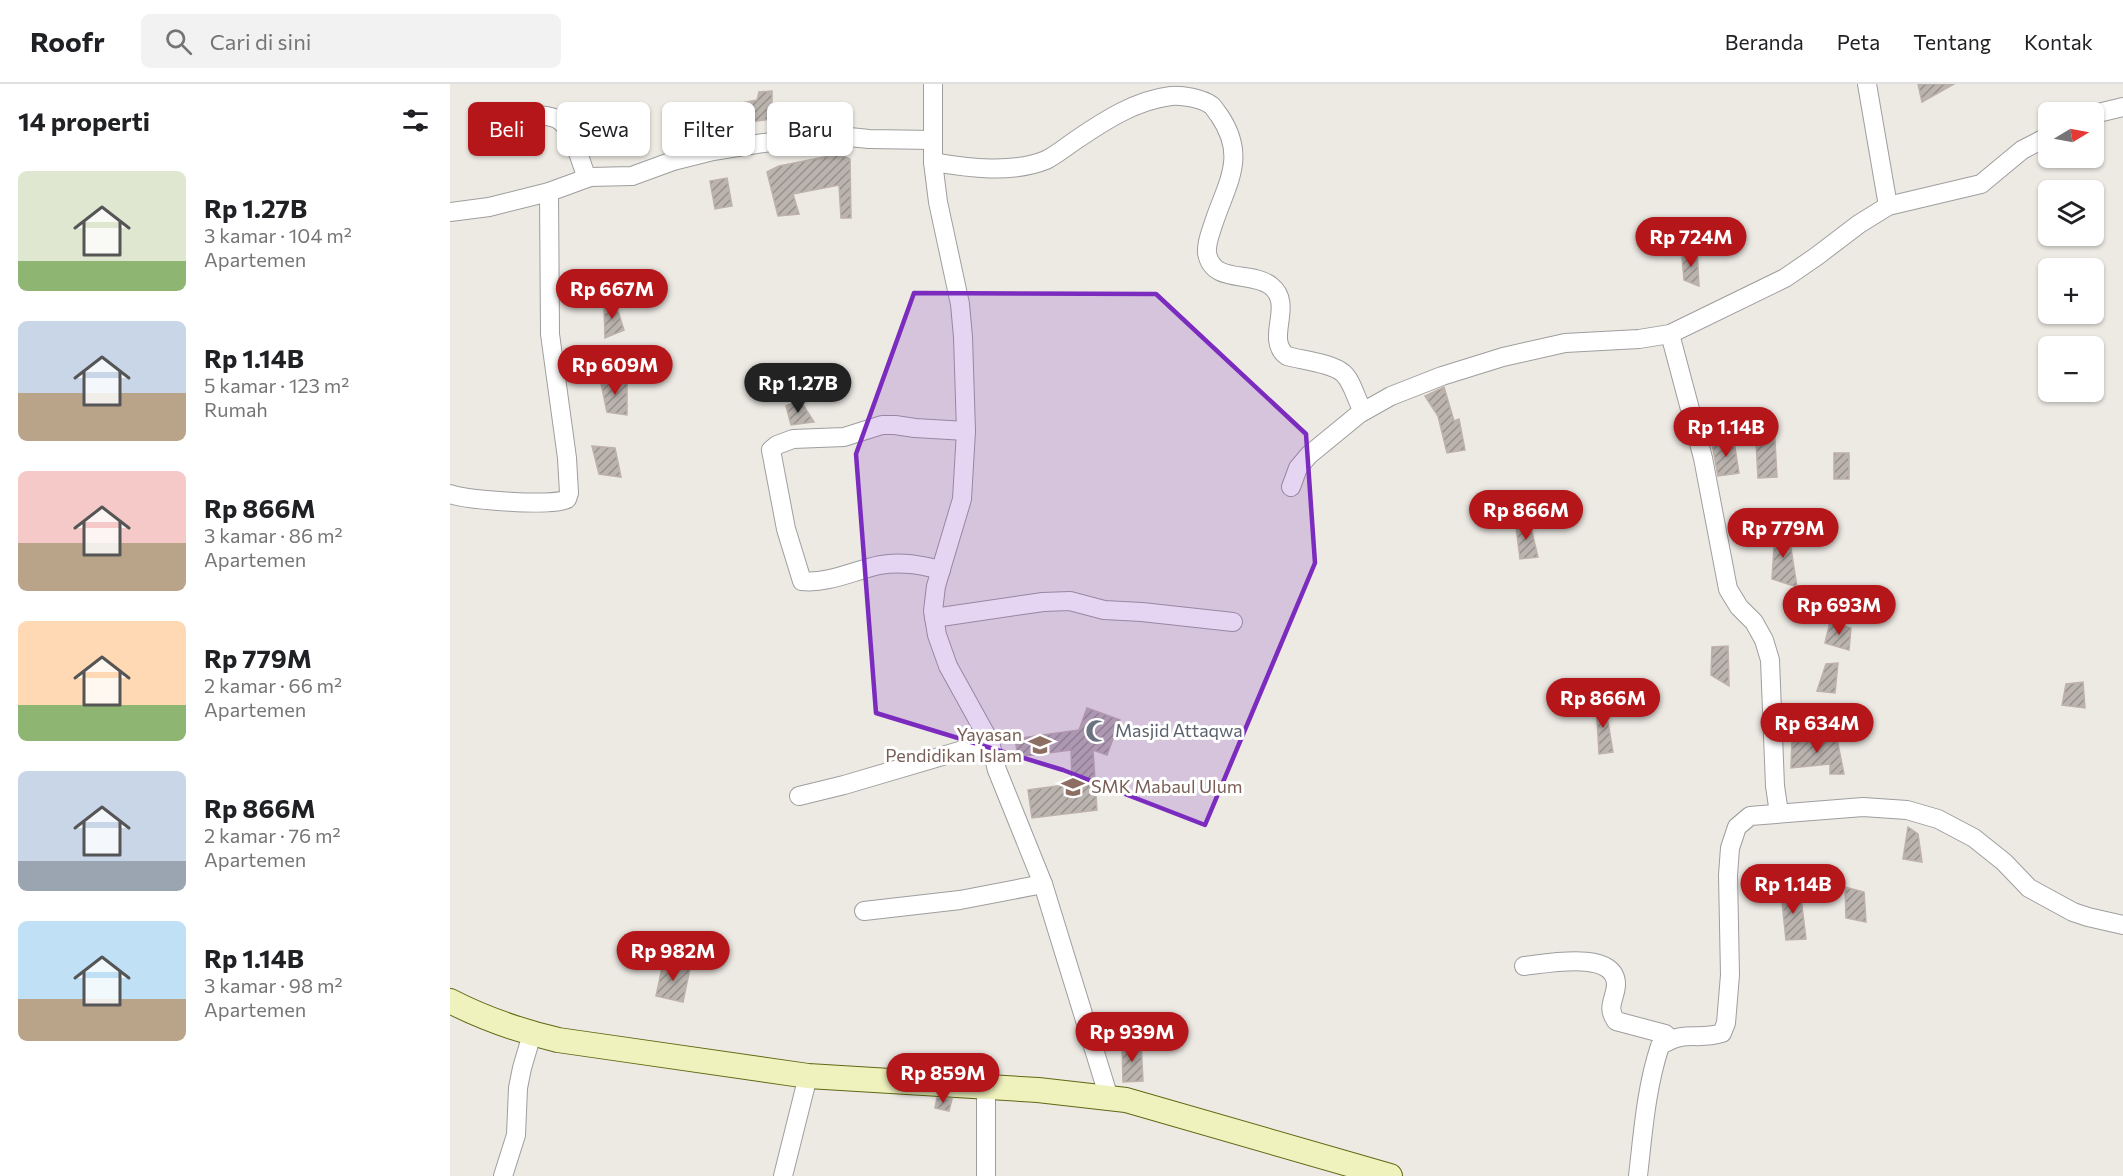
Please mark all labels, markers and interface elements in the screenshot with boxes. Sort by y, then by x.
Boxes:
search box [141,14,561,68]
text: Roofr [30,24,105,58]
icon: search [162,25,195,58]
text: Cari di sini [210,28,311,55]
text: Beranda [1725,29,1804,54]
text: Peta [1837,29,1880,54]
text: Tentang [1913,29,1991,54]
text: Kontak [2024,29,2093,54]
chip: Beli [468,102,545,156]
chip: Sewa [557,102,650,156]
chip: Filter [662,102,755,156]
chip: Baru [767,102,853,156]
north arrow [2038,102,2104,168]
map controls [2038,102,2104,402]
icon: filters [399,104,432,137]
text: 14 properti [18,105,150,136]
button: layers [2038,180,2104,246]
text: Rp 1.27B [204,192,307,223]
icon: home [66,195,138,267]
pin: Rp 724M [1636,217,1746,268]
text: 3 kamar · 104 m² [204,223,352,247]
text: Rp 724M [1649,224,1733,248]
text: Apartemen [204,247,306,271]
button: + [2038,258,2104,324]
pin: Rp 667M [557,269,667,320]
text: Rp 667M [570,276,654,300]
button: − [2038,336,2104,402]
text: Rp 1.14B [204,342,304,373]
icon: home [66,345,138,417]
pin: Rp 609M [560,345,670,396]
text: Rp 609M [572,352,658,376]
pin: Rp 1.27B [736,363,860,414]
text: Rp 1.27B [758,370,838,394]
text: 5 kamar · 123 m² [204,373,349,397]
text: Rumah [204,397,268,421]
pin: Rp 1.14B [1664,407,1788,458]
text: Rp 1.14B [1688,414,1764,438]
pin: Rp 866M [1471,490,1581,541]
text: Rp 866M [204,492,316,523]
icon: home [66,495,138,567]
text: Rp 866M [1483,497,1569,521]
pin: Rp 779M [1728,508,1838,559]
text: Rp 779M [1742,515,1824,539]
text: 3 kamar · 86 m² [204,523,342,547]
text: Apartemen [204,547,306,571]
pin: Rp 693M [1784,585,1894,636]
text: Rp 693M [1797,592,1881,616]
text: Rp 779M [204,642,312,673]
icon: home [66,645,138,717]
text: 2 kamar · 66 m² [204,673,342,697]
pin: Rp 866M [1548,678,1658,729]
text: Rp 866M [1560,685,1646,709]
text: Apartemen [204,697,306,721]
pin: Rp 634M [1762,703,1872,754]
text: Rp 634M [1775,710,1859,734]
mosque icon: Masjid Attaqwa [1084,718,1110,744]
place label: Masjid Attaqwa [1115,719,1243,741]
place label: Yayasan Pendidikan Islam [885,723,1022,766]
school or university icon: Yayasan Pendidikan Islam [1027,732,1053,758]
school or university icon: SMK Mabaul Ulum [1060,774,1086,800]
place label: SMK Mabaul Ulum [1091,775,1242,797]
text: Rp 866M [204,792,316,823]
icon: home [66,795,138,867]
text: 2 kamar · 76 m² [204,823,340,847]
text: Apartemen [204,847,306,871]
pin: Rp 1.14B [1731,864,1855,915]
text: Rp 1.14B [1755,871,1831,895]
pin: Rp 982M [618,931,728,982]
text: Rp 982M [631,938,715,962]
text: Rp 1.14B [204,942,304,973]
icon: home [66,945,138,1017]
text: 3 kamar · 98 m² [204,973,342,997]
text: Apartemen [204,997,306,1021]
pin: Rp 939M [1077,1012,1187,1063]
text: Rp 939M [1090,1019,1174,1043]
pin: Rp 859M [888,1053,998,1104]
text: Rp 859M [900,1060,986,1084]

